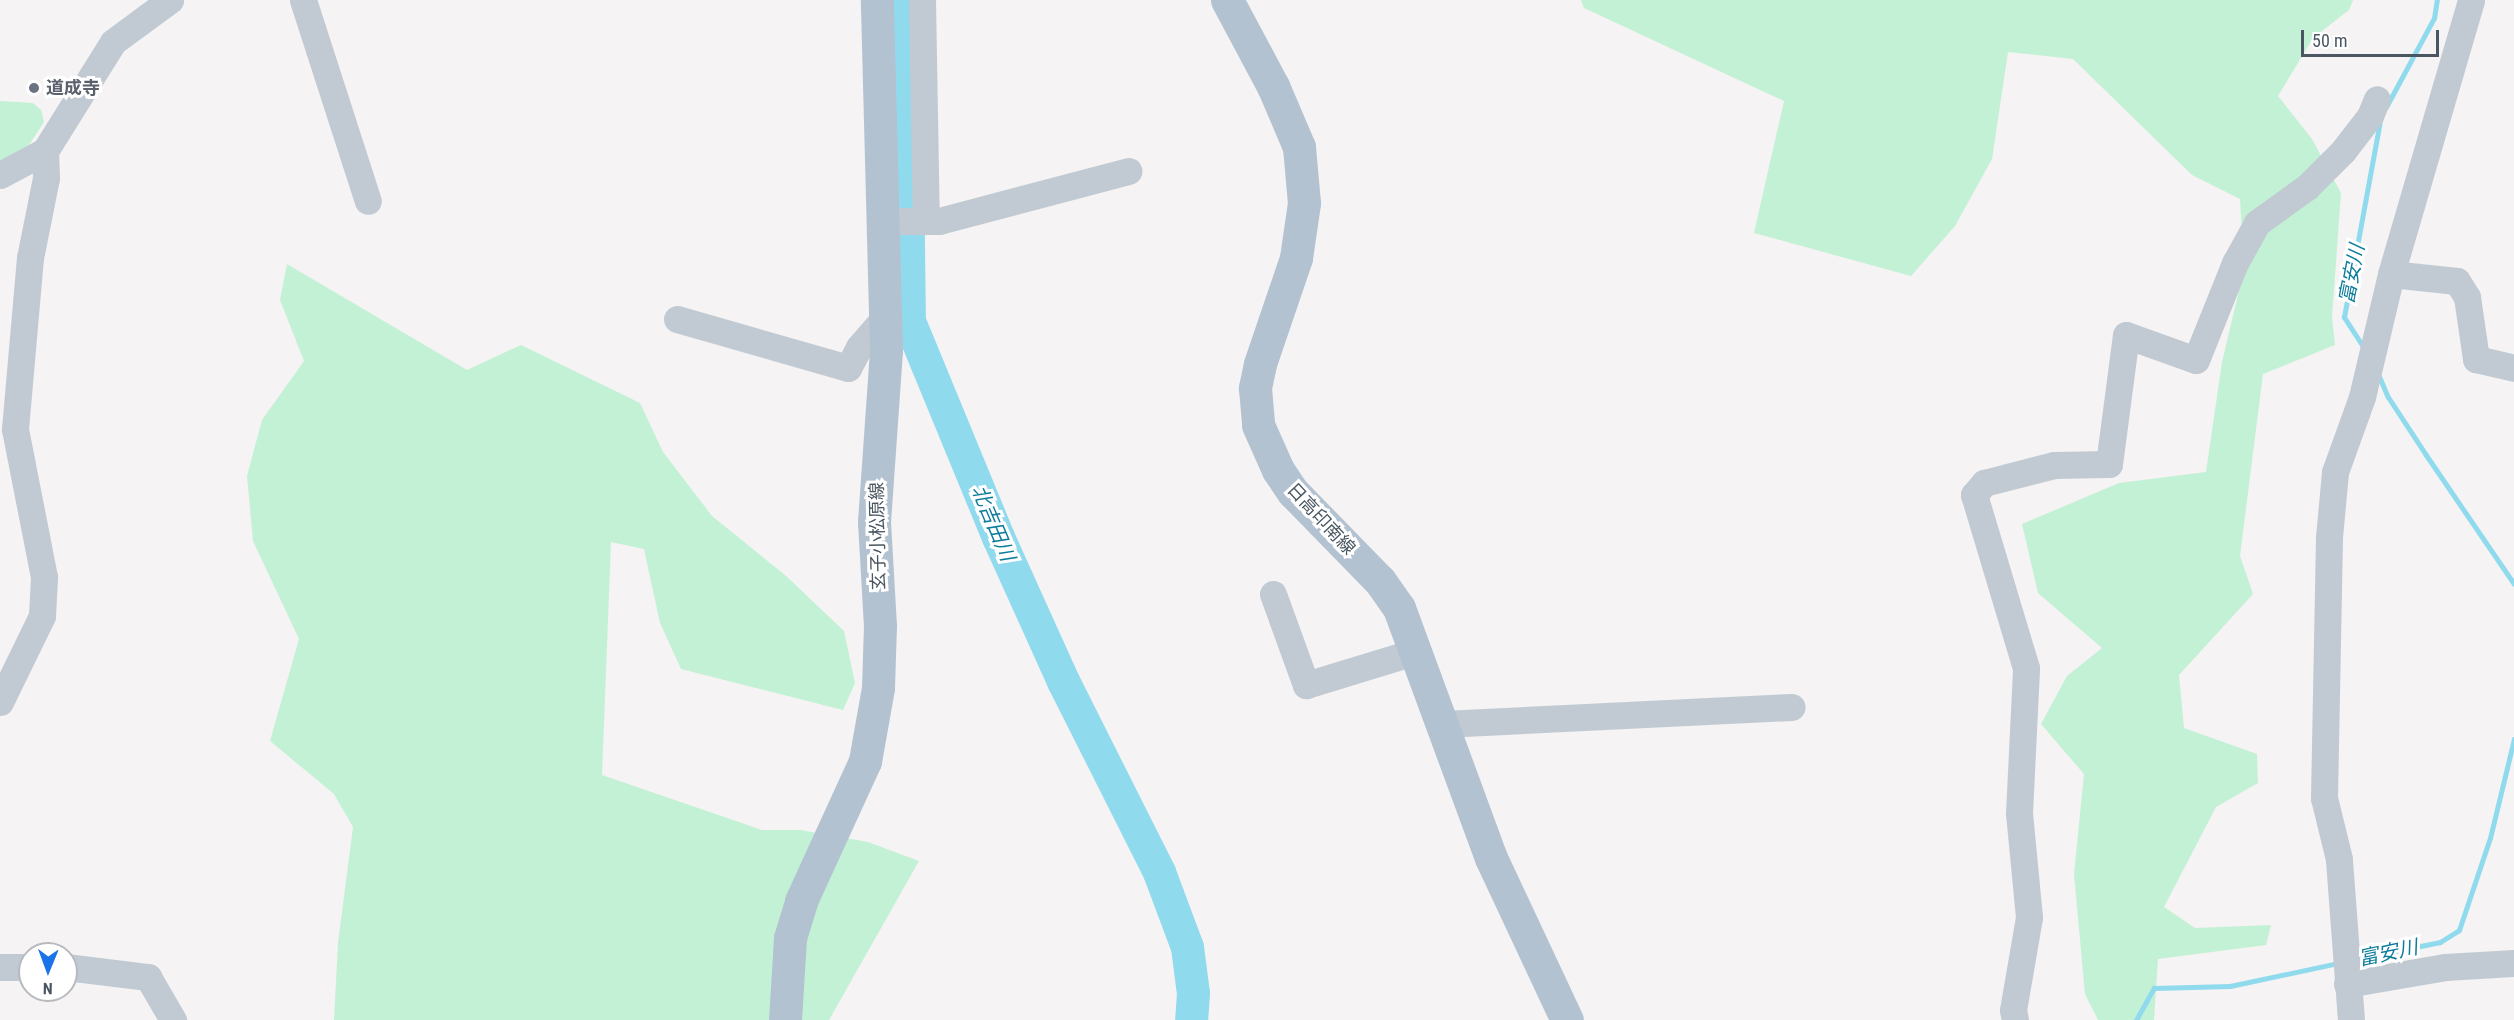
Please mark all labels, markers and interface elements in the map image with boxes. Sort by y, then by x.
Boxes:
scale bar [2304,18,2442,56]
text: 50 m [2312,30,2347,51]
place label: 道成寺 [46,77,100,99]
marker: 道成寺 [27,81,41,95]
water label: 富安川 [2334,242,2370,306]
street label: 日高印南線 [1282,479,1360,559]
water label: 北吉田川 [966,481,1020,565]
street label: 玄子小松原線 [866,482,890,590]
water label: 富安川 [2356,935,2420,971]
north arrow [18,942,78,1002]
text: N [43,979,53,998]

